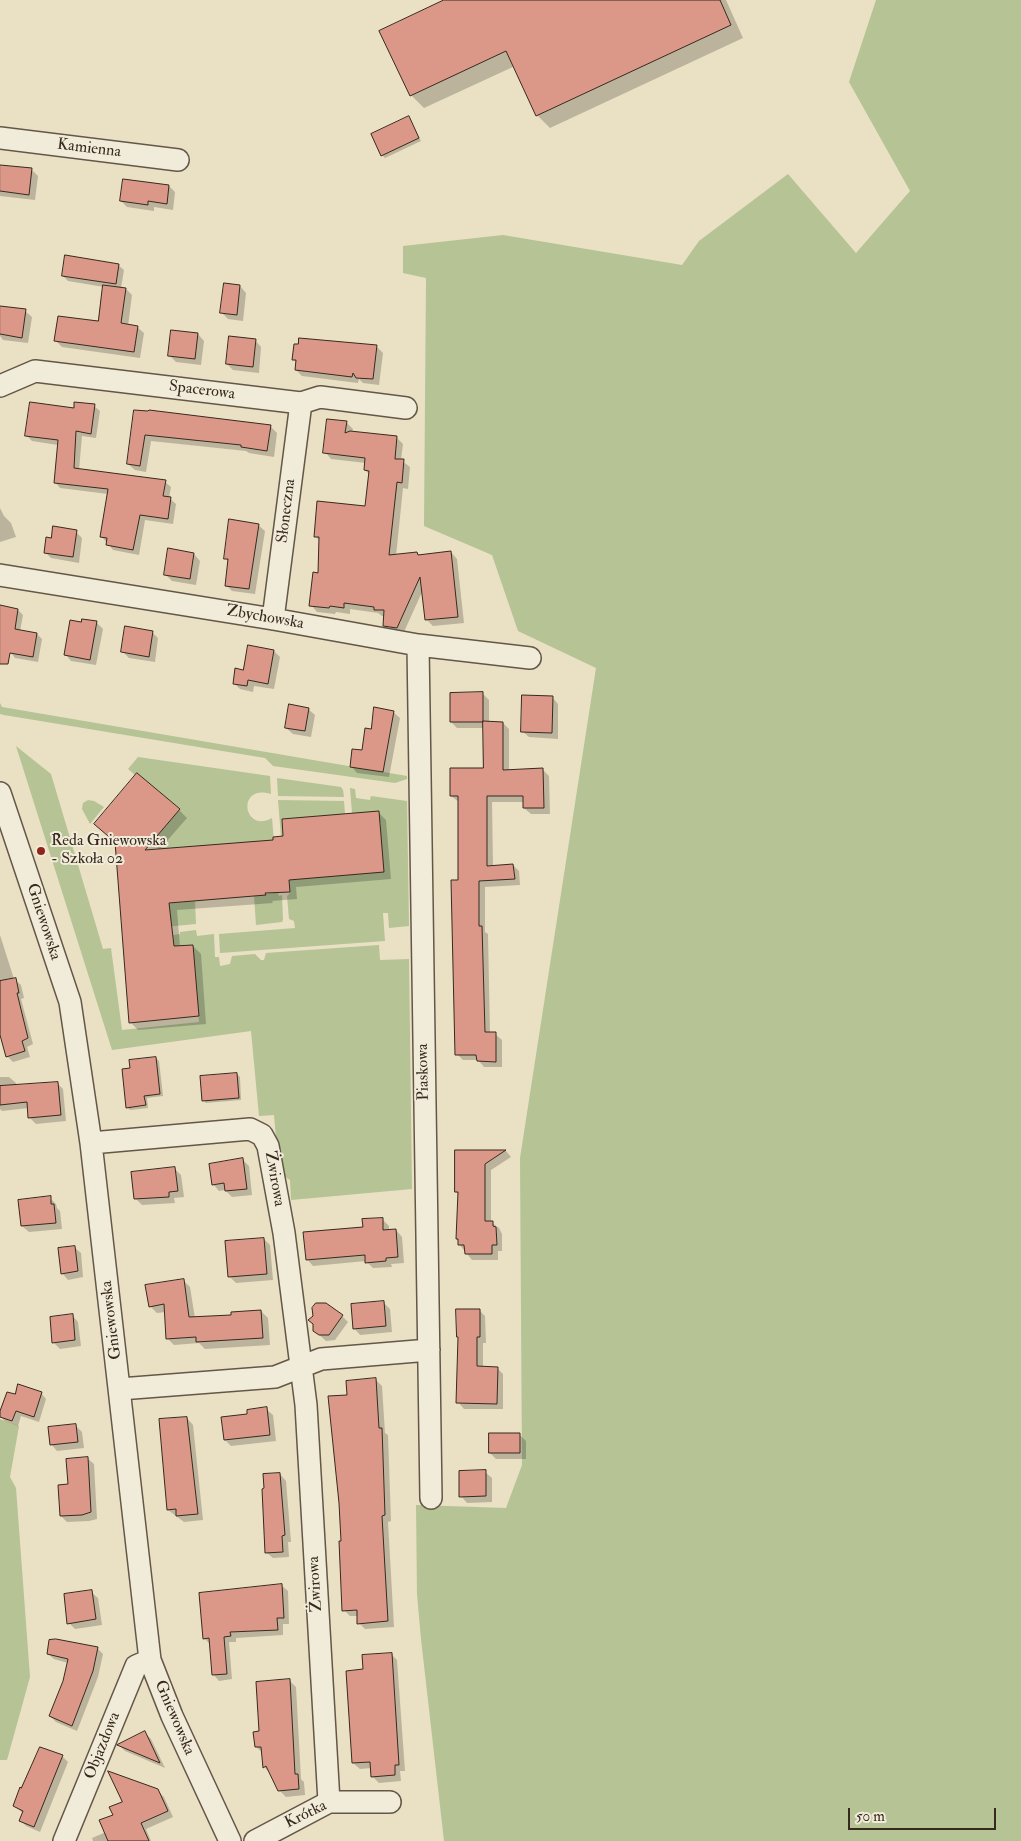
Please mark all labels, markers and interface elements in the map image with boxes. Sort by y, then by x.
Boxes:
street label: Kamienna [56,136,122,162]
street label: Spacerowa [168,377,236,405]
street label: Słoneczna [274,478,300,544]
street label: Zbychowska [225,602,305,634]
place label: Reda Gniewowska - Szkoła 02 [51,832,166,870]
marker: Reda Gniewowska - Szkoła 02 [35,845,47,857]
street label: Gniewowska [22,881,64,963]
street label: Piaskowa [414,1043,434,1101]
street label: Żwirowa [260,1150,288,1208]
street label: Gniewowska [98,1279,126,1361]
street label: Żwirowa [305,1556,327,1612]
street label: Gniewowska [150,1678,198,1758]
street label: Objazdowa [81,1710,125,1782]
street label: Krótka [282,1797,330,1833]
scale bar [851,1798,998,1830]
text: 50 m [856,1807,885,1826]

